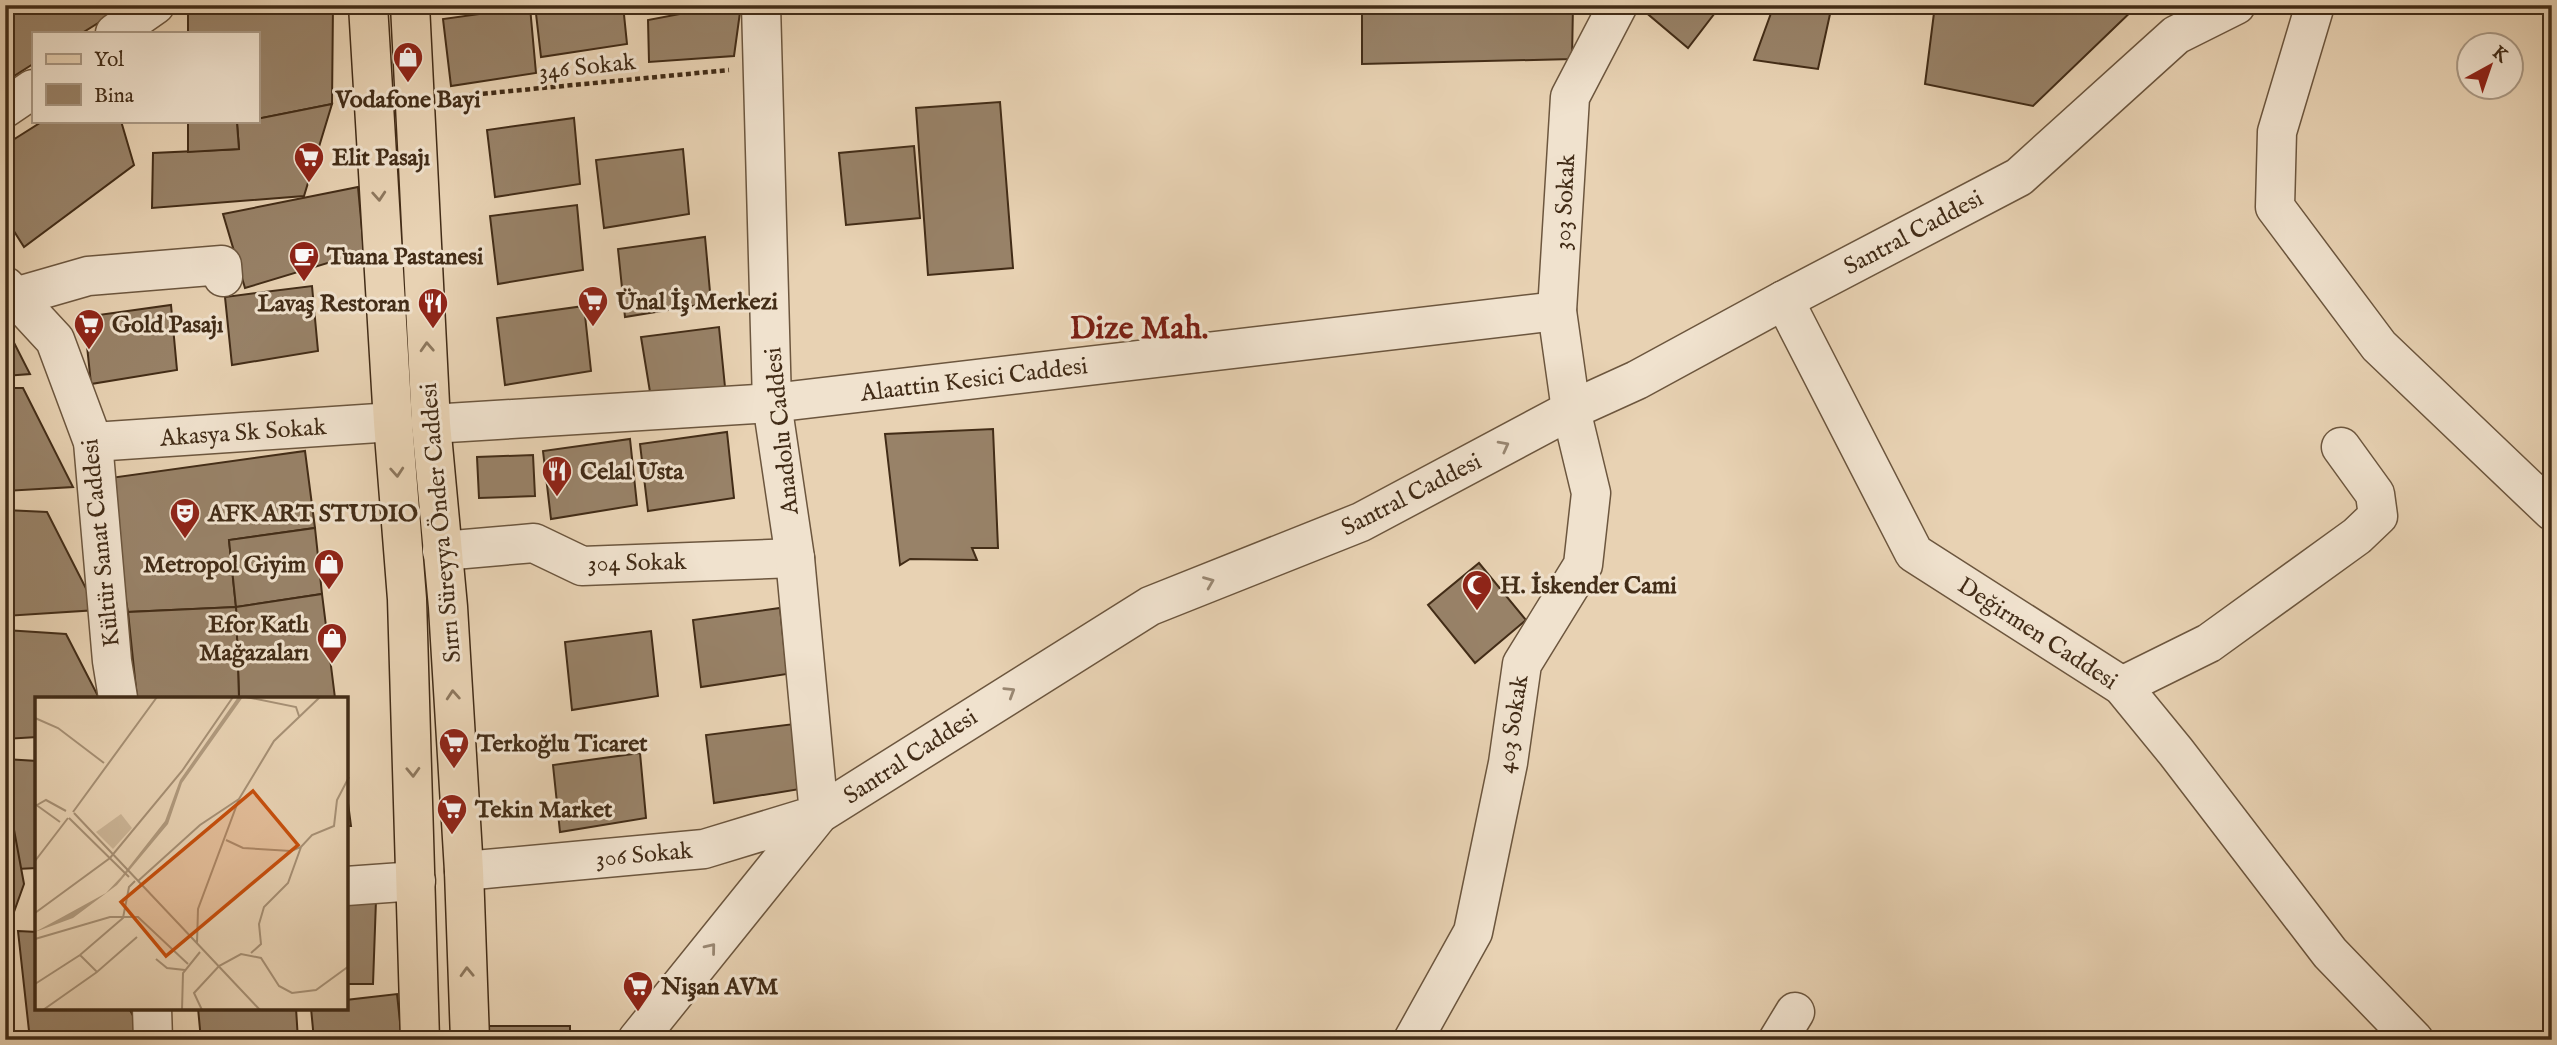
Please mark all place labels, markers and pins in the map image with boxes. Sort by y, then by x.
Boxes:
shop icon: Vodafone Bayi [391,40,425,84]
place label: Vodafone Bayi [334,85,481,116]
supermarket icon: Elit Pasajı [292,140,326,184]
place label: Elit Pasajı [332,143,431,174]
cafe icon: Tuana Pastanesi [287,239,321,283]
place label: Tuana Pastanesi [326,242,484,273]
supermarket icon: Ünal İş Merkezi [576,284,610,328]
restaurant icon: Lavaş Restoran [416,286,450,330]
place label: Ünal İş Merkezi [615,287,779,318]
place label: Lavaş Restoran [258,289,410,320]
supermarket icon: Gold Pasajı [72,307,106,351]
place label: Gold Pasajı [112,310,224,341]
restaurant icon: Celal Usta [540,454,574,498]
place label: Celal Usta [580,457,684,488]
theatre icon: AFK ART STUDIO [168,496,202,540]
place label: AFK ART STUDIO [207,499,418,530]
shop icon: Metropol Giyim [312,547,346,591]
place label: Metropol Giyim [143,550,306,581]
mosque icon: H. İskender Cami [1460,568,1494,612]
place label: H. İskender Cami [1500,571,1677,602]
place label: Efor Katlı Mağazaları [199,610,310,669]
shop icon: Efor Katlı Mağazaları [315,621,349,665]
supermarket icon: Terkoğlu Ticaret [437,726,471,770]
place label: Terkoğlu Ticaret [476,729,648,760]
supermarket icon: Tekin Market [435,792,469,836]
place label: Tekin Market [474,795,613,826]
supermarket icon: Nişan AVM [621,969,655,1013]
place label: Nişan AVM [660,972,779,1003]

